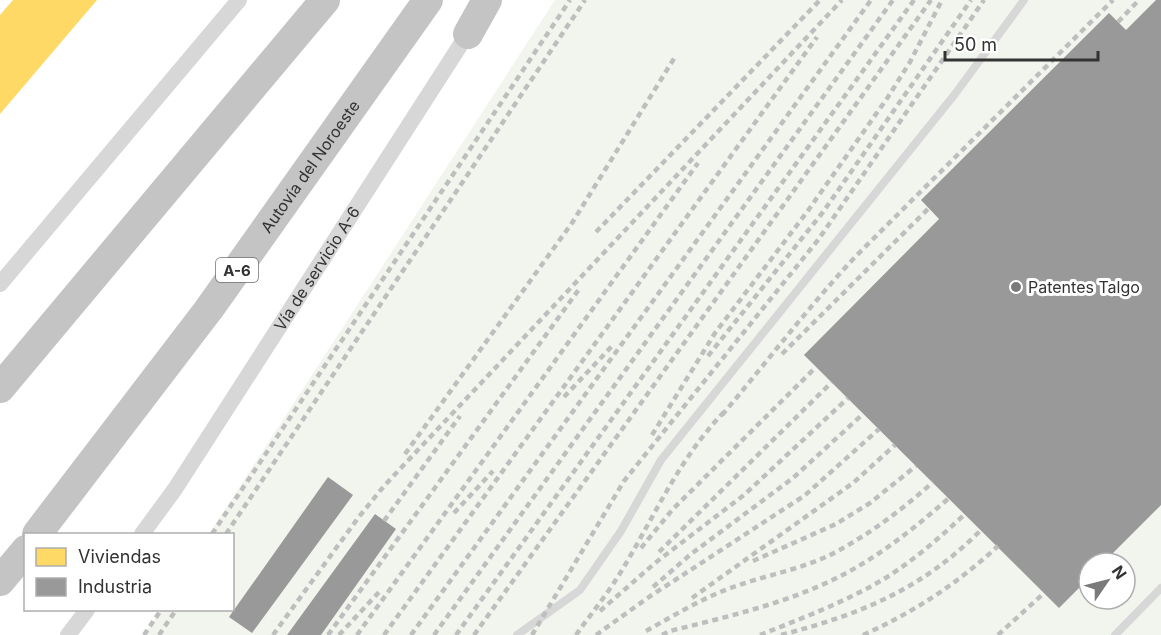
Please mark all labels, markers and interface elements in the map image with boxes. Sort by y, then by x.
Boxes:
scale bar [945,24,1098,62]
text: 50 m [954,34,997,55]
street label: Autovía del Noroeste [256,96,364,237]
street label: Vía de servicio A-6 [269,203,364,334]
road number: A-6 [216,258,258,282]
place label: Patentes Talgo [1028,277,1140,297]
marker: Patentes Talgo [1009,280,1023,294]
legend [24,533,234,611]
text: Viviendas [78,546,161,567]
north arrow [1077,551,1137,611]
text: N [1108,562,1131,583]
text: Industria [78,576,152,597]

